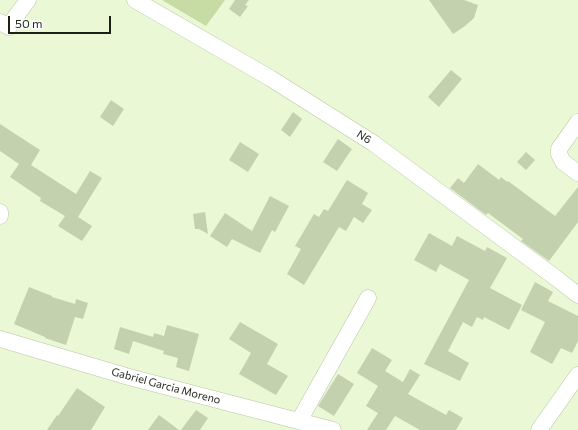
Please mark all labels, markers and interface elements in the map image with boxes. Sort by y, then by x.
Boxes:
scale bar [10,8,113,34]
text: 50 m [15,16,43,30]
street label: N6 [354,127,374,147]
street label: Gabriel Garcia Moreno [110,365,222,407]

